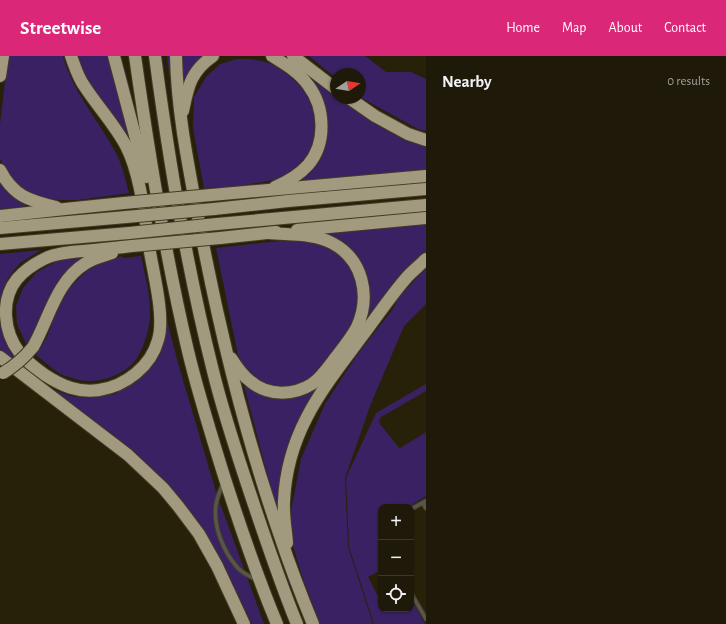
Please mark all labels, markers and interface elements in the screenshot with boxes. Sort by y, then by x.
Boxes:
text: Streetwise [20,19,101,38]
text: Home [506,21,540,35]
text: Map [562,21,586,35]
text: About [608,21,642,35]
text: Contact [664,21,706,35]
north arrow [330,68,366,104]
text: Nearby [442,73,492,90]
text: 0 results [667,75,710,88]
map controls [378,504,414,612]
button: + [378,504,414,540]
button: − [378,540,414,576]
button: locate [378,576,414,612]

